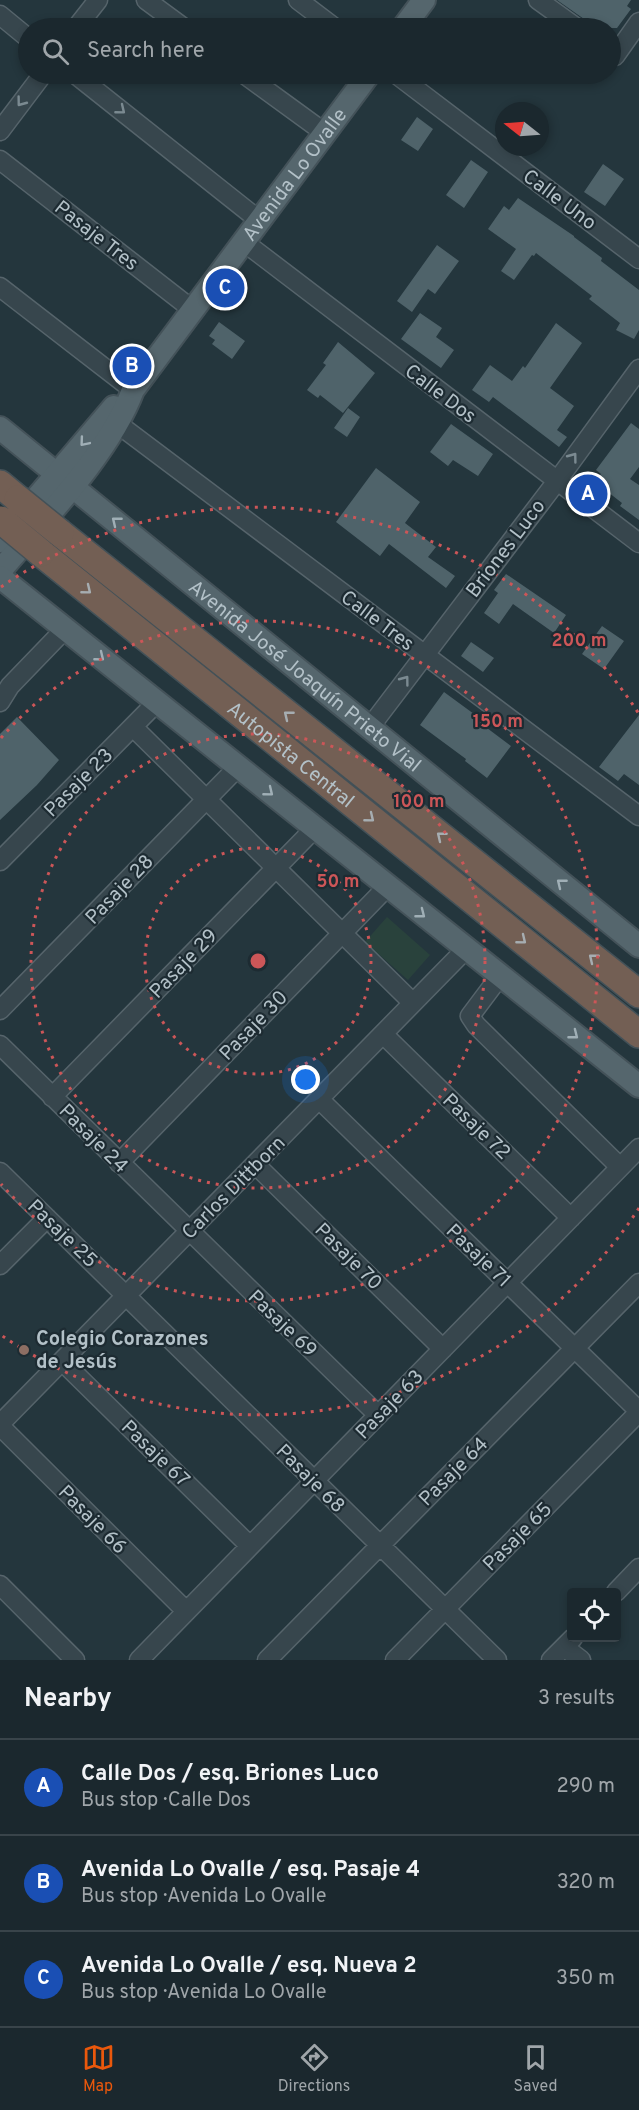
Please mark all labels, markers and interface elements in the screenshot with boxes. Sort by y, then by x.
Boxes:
search box [18,18,621,84]
icon: search [39,35,72,68]
text: Search here [87,38,205,65]
one-way arrow [18,95,29,106]
north arrow [495,102,549,156]
one-way arrow [114,103,125,114]
street label: Avenida Lo Ovalle [238,104,354,247]
street label: Calle Uno [517,164,601,237]
street label: Pasaje Tres [48,196,143,278]
pin: C [206,266,244,310]
pin: B [112,344,152,388]
street label: Calle Dos [399,359,481,430]
one-way arrow [80,435,91,446]
one-way arrow [566,453,577,464]
pin: A [568,472,608,516]
street label: Briones Luco [461,495,552,604]
one-way arrow [112,517,123,528]
street label: Avenida José Joaquín Prieto Vial [182,575,426,779]
one-way arrow [80,583,91,594]
street label: Calle Tres [335,585,419,658]
text: 200 m [551,630,607,653]
one-way arrow [94,650,105,661]
one-way arrow [398,676,409,687]
street label: Autopista Central [221,697,359,815]
one-way arrow [284,711,295,722]
text: 150 m [473,711,523,734]
street label: Pasaje 23 [39,743,120,824]
one-way arrow [262,785,273,796]
text: 100 m [393,791,445,814]
one-way arrow [363,810,374,821]
one-way arrow [437,833,448,844]
street label: Pasaje 28 [81,850,160,931]
text: 50 m [316,871,360,894]
one-way arrow [557,879,568,890]
one-way arrow [415,906,426,917]
street label: Pasaje 29 [145,924,224,1005]
one-way arrow [515,932,526,943]
centre of rings [248,951,268,971]
one-way arrow [589,954,600,965]
street label: Pasaje 30 [214,986,294,1067]
one-way arrow [568,1027,579,1038]
your location [291,1065,320,1094]
street label: Pasaje 72 [436,1089,515,1166]
street label: Pasaje 24 [52,1099,133,1180]
street label: Carlos Dittborn [177,1131,292,1246]
street label: Pasaje 25 [21,1194,102,1274]
street label: Pasaje 70 [308,1218,387,1297]
street label: Pasaje 71 [439,1219,516,1294]
street label: Pasaje 69 [241,1285,322,1364]
place label: Colegio Corazones de Jesús [36,1327,209,1376]
marker: Colegio Corazones de Jesús [17,1343,31,1357]
street label: Pasaje 63 [351,1365,430,1446]
street label: Pasaje 67 [115,1415,194,1494]
street label: Pasaje 64 [414,1432,495,1513]
street label: Pasaje 68 [269,1439,350,1520]
street label: Pasaje 66 [51,1480,132,1561]
street label: Pasaje 65 [478,1497,559,1578]
map controls [567,1588,621,1642]
button: locate [567,1588,621,1642]
text: Nearby [24,1683,112,1716]
text: 3 results [538,1686,615,1712]
text: Calle Dos / esq. Briones Luco [81,1761,379,1788]
text: A [36,1774,51,1800]
text: 290 m [557,1774,615,1800]
text: Bus stop · Calle Dos [81,1788,251,1814]
text: Avenida Lo Ovalle / esq. Pasaje 4 [81,1857,420,1884]
text: B [37,1870,50,1896]
text: 320 m [557,1870,615,1896]
text: Bus stop · Avenida Lo Ovalle [81,1884,326,1910]
text: Avenida Lo Ovalle / esq. Nueva 2 [81,1953,417,1980]
text: C [37,1966,50,1992]
text: 350 m [556,1966,615,1992]
text: Bus stop · Avenida Lo Ovalle [81,1980,326,2006]
tab: Map [82,2041,115,2097]
tab: Directions [278,2041,350,2097]
tab: Saved [513,2041,557,2097]

